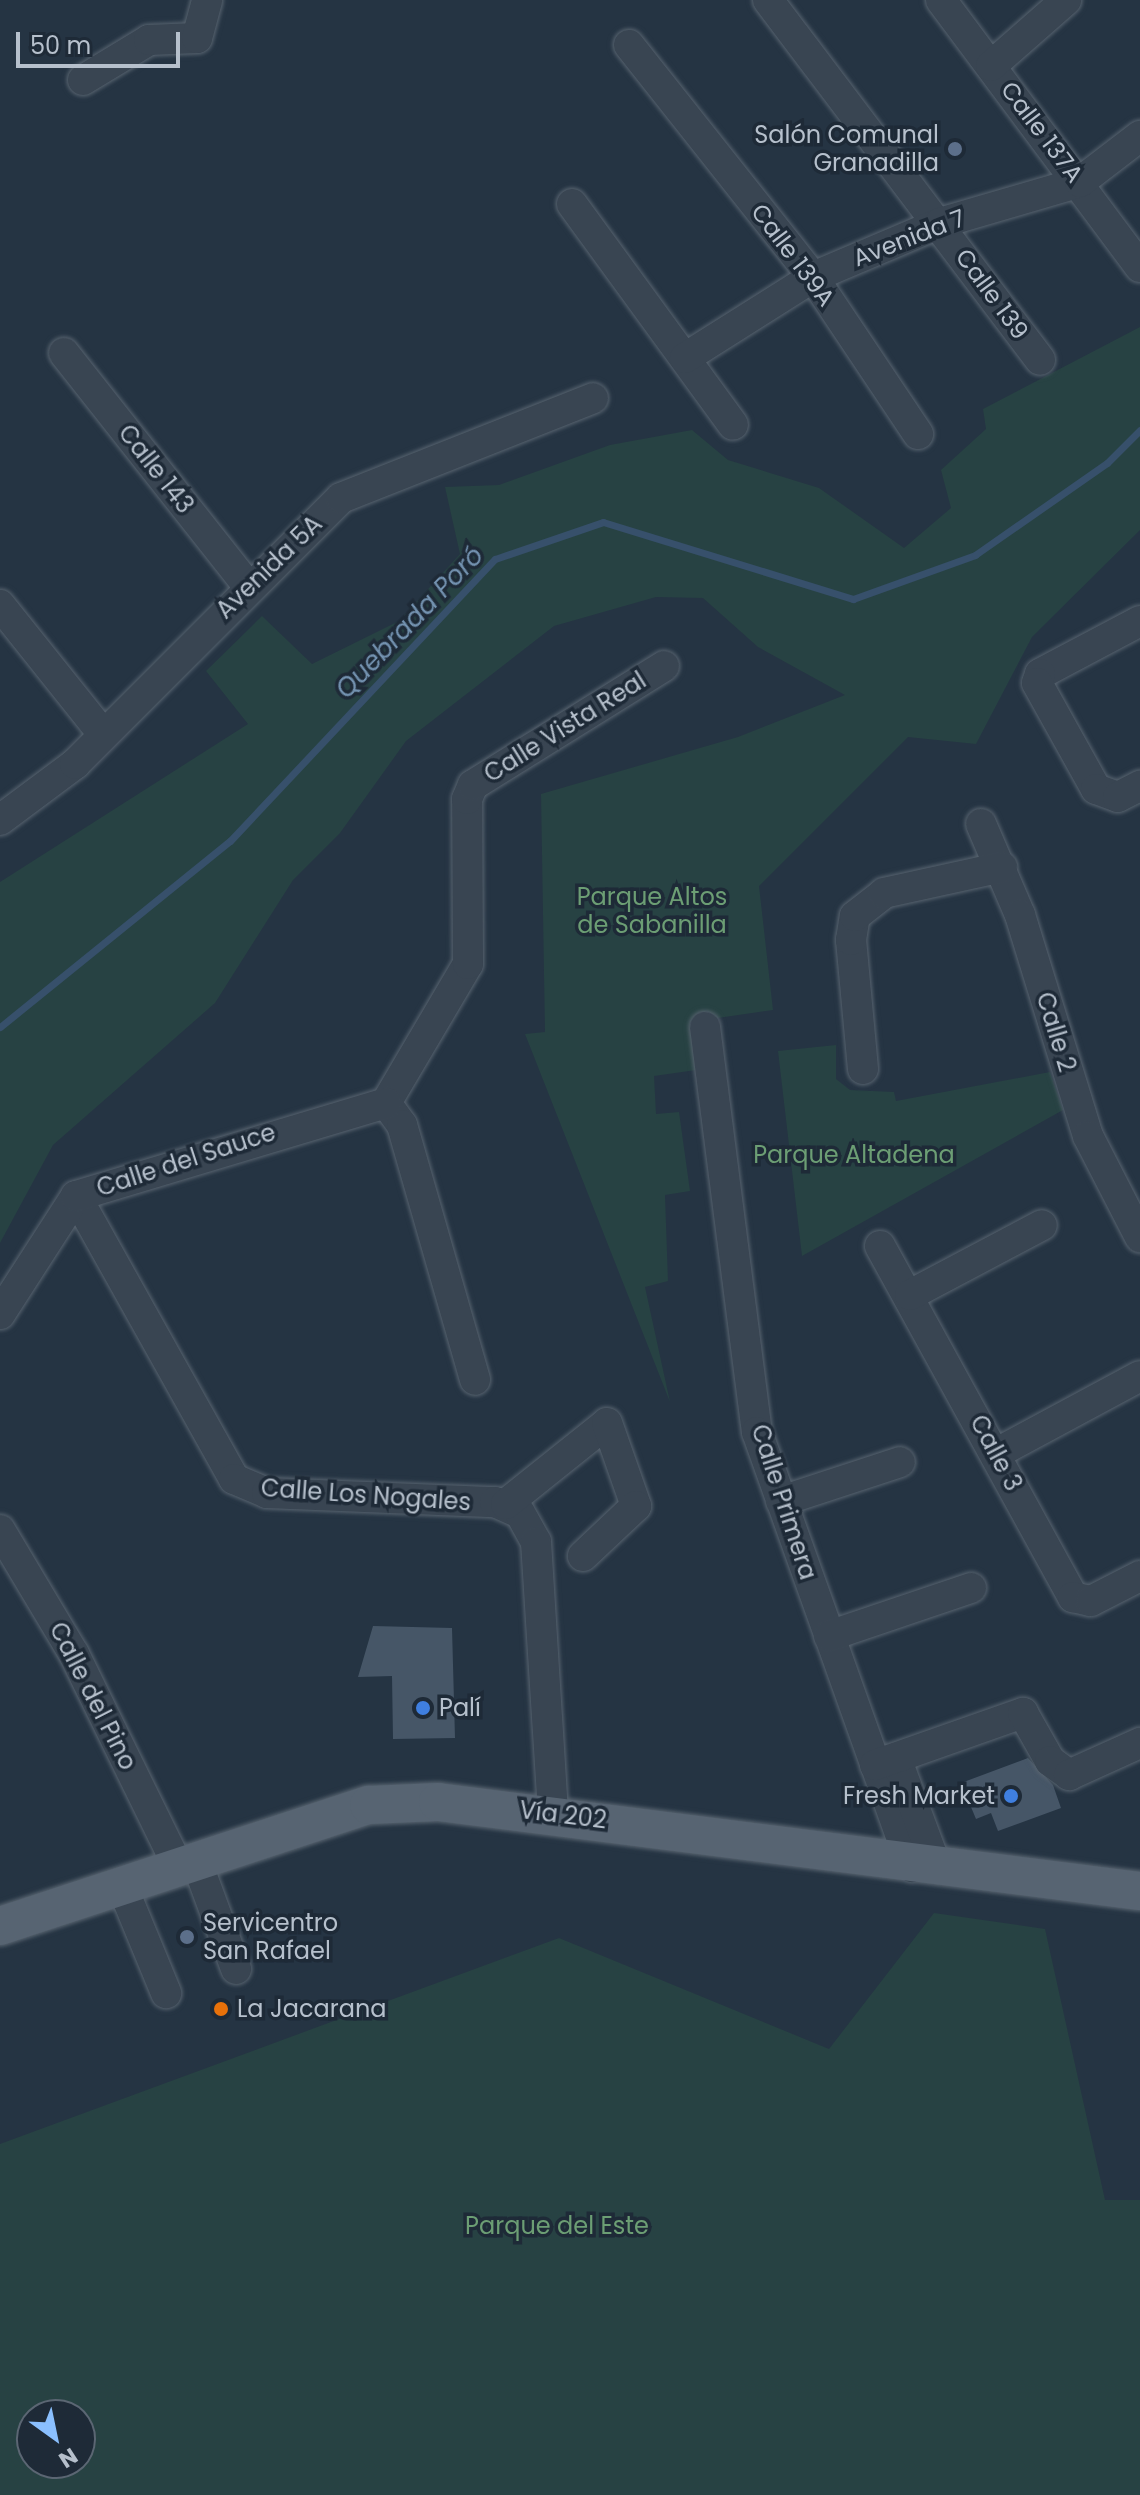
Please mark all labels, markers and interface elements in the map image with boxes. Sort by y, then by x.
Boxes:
scale bar [20,16,184,66]
text: 50 m [30,29,91,62]
street label: Calle 137A [995,76,1089,188]
place label: Salón Comunal Granadilla [754,121,939,177]
marker: Salón Comunal Granadilla [946,140,964,158]
street label: Calle 139A [745,198,841,312]
street label: Avenida 7 [849,203,969,273]
street label: Calle 139 [950,243,1034,345]
street label: Calle 143 [112,419,200,519]
street label: Avenida 5A [210,509,328,625]
water label: Quebrada Poró [330,541,490,705]
street label: Calle Vista Real [479,666,651,788]
park label: Parque Altos de Sabanilla [577,883,727,939]
street label: Calle 2 [1030,989,1082,1075]
street label: Calle del Sauce [93,1118,279,1202]
park label: Parque Altadena [753,1141,955,1169]
street label: Calle 3 [964,1410,1028,1496]
street label: Calle Primera [745,1421,823,1583]
street label: Calle Los Nogales [260,1473,472,1517]
street label: Calle del Pino [43,1617,143,1775]
place label: Palí [439,1694,481,1722]
marker: Palí [414,1699,432,1717]
place label: Fresh Market [843,1782,995,1810]
marker: Fresh Market [1002,1787,1020,1805]
street label: Vía 202 [518,1795,608,1835]
place label: Servicentro San Rafael [203,1909,338,1965]
marker: Servicentro San Rafael [178,1928,196,1946]
place label: La Jacarana [237,1995,386,2023]
marker: La Jacarana [212,2000,230,2018]
park label: Parque del Este [465,2212,649,2240]
north arrow [16,2399,96,2479]
text: N [53,2440,84,2475]

